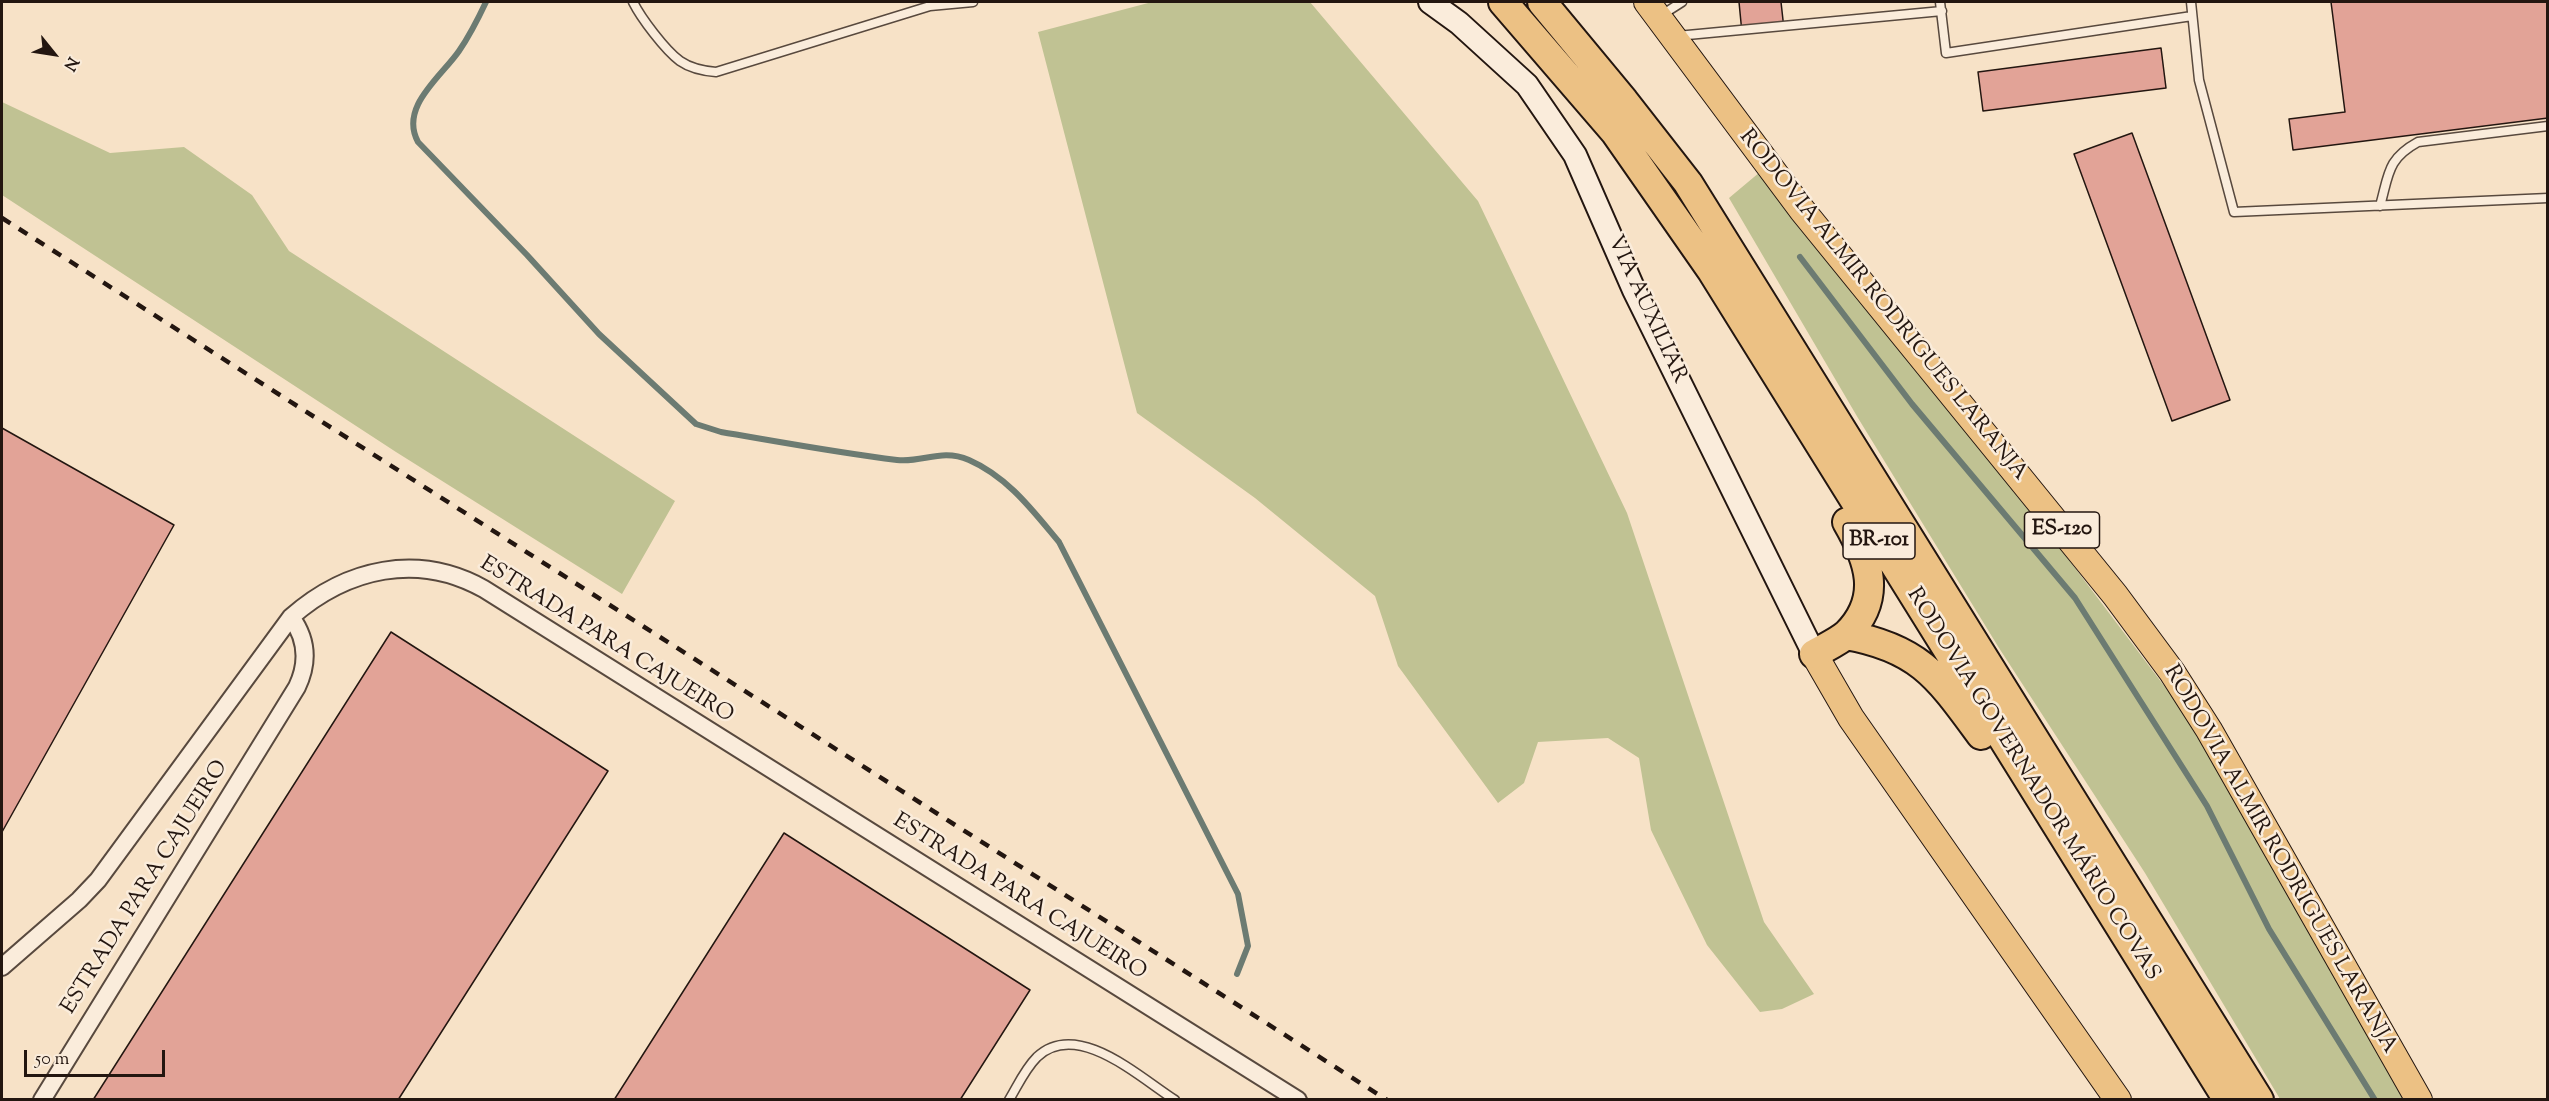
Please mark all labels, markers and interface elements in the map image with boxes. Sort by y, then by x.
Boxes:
north arrow [24,24,84,84]
text: N [57,52,83,75]
street label: RODOVIA ALMIR RODRIGUES LARANJA [1732,125,2032,487]
street label: VIA AUXILIAR [1600,232,1692,388]
road number: ES-120 [2024,512,2100,548]
road number: BR-101 [1843,523,1915,559]
street label: ESTRADA PARA CAJUEIRO [474,552,738,730]
street label: RODOVIA GOVERNADOR MÁRIO COVAS [1900,584,2164,986]
street label: RODOVIA ALMIR RODRIGUES LARANJA [2157,661,2401,1059]
street label: ESTRADA PARA CAJUEIRO [57,756,235,1020]
street label: ESTRADA PARA CAJUEIRO [887,809,1151,987]
scale bar [27,1038,168,1076]
text: 50 m [35,1047,69,1073]

